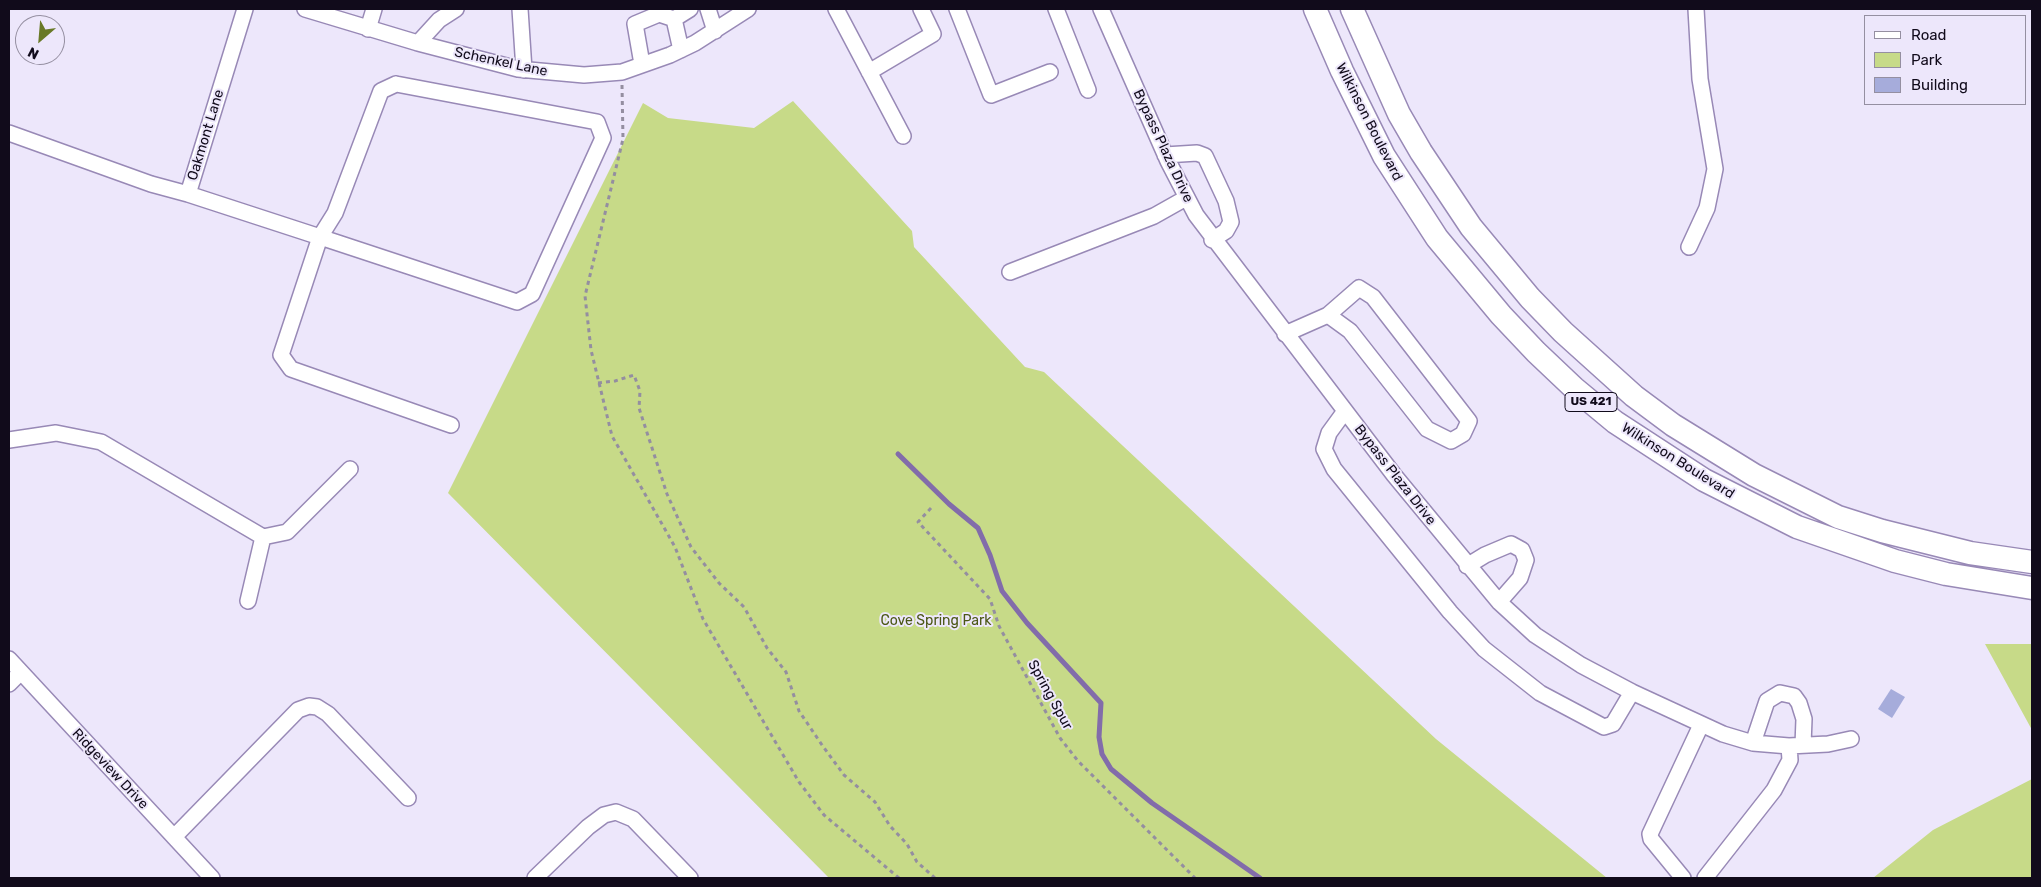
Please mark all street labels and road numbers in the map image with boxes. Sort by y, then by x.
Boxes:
street label: Schenkel Lane [453,44,549,80]
street label: Wilkinson Boulevard [1332,60,1406,184]
street label: Bypass Plaza Drive [1129,87,1197,205]
street label: Oakmont Lane [184,88,228,182]
road number: US 421 [1565,392,1617,412]
street label: Wilkinson Boulevard [1619,420,1737,502]
street label: Bypass Plaza Drive [1351,421,1439,529]
street label: Spring Spur [1024,657,1076,733]
street label: Ridgeview Drive [68,725,152,813]

